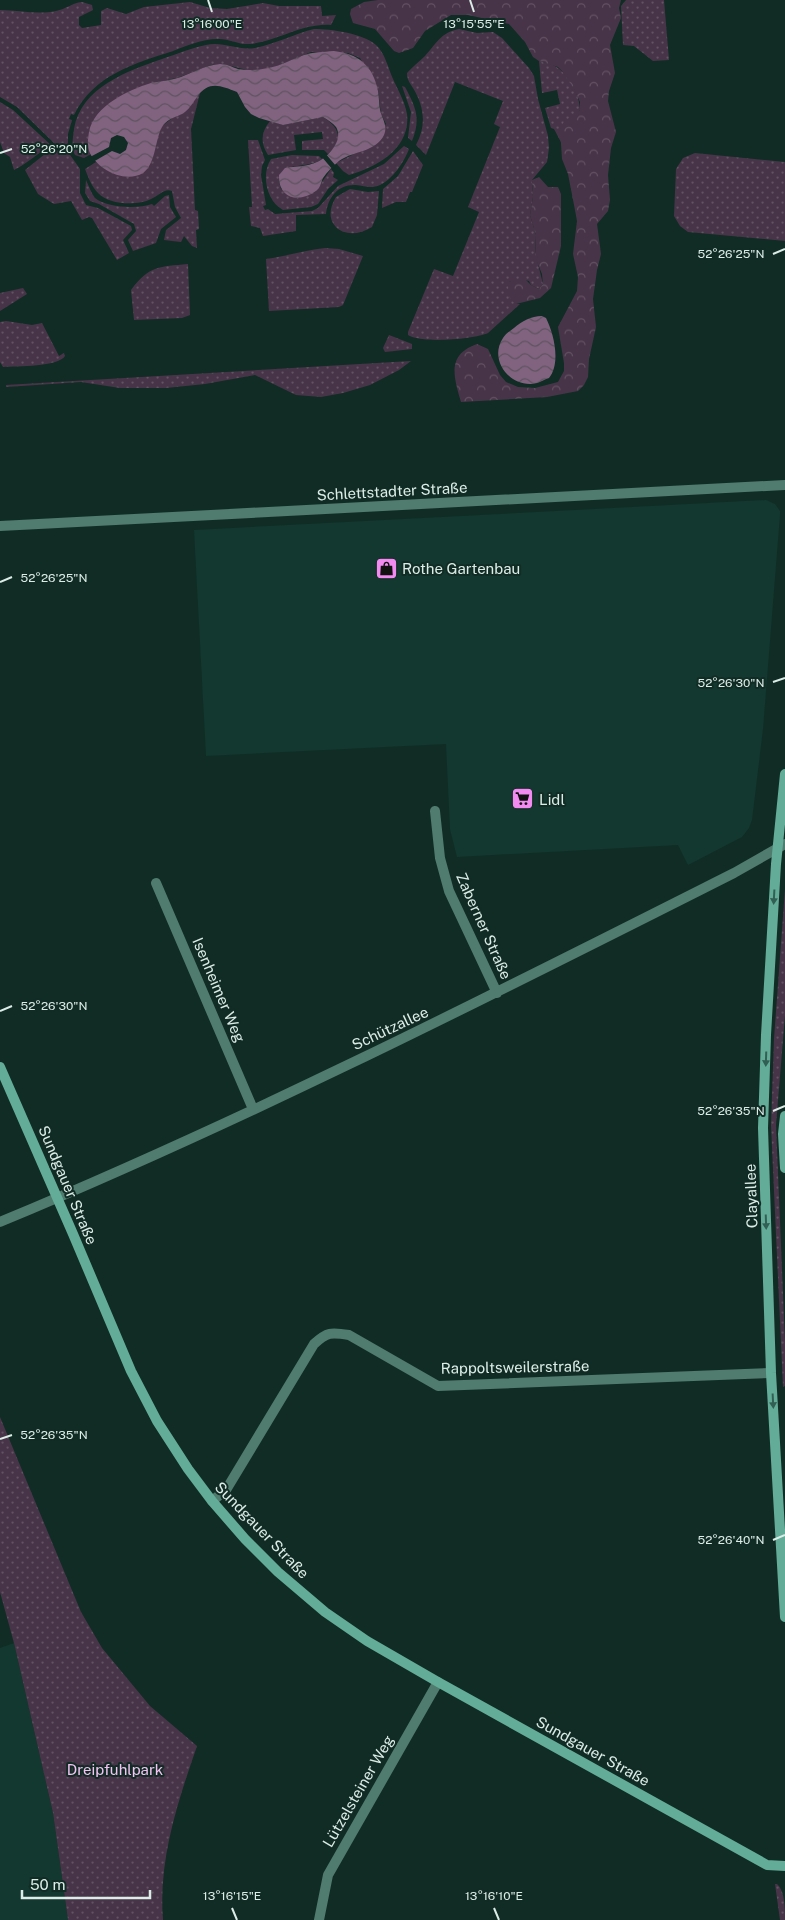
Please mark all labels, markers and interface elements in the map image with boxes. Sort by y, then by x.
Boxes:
text: 13°16'00"E [182,17,242,31]
text: 13°15'55"E [443,17,505,31]
text: 52°26'20"N [21,142,87,156]
text: 52°26'25"N [698,247,765,261]
street label: Schlettstadter Straße [316,479,468,503]
shop icon: Rothe Gartenbau [374,556,398,580]
place label: Rothe Gartenbau [402,560,520,577]
text: 52°26'25"N [21,571,88,585]
text: 52°26'30"N [698,676,764,690]
supermarket icon: Lidl [511,787,535,811]
place label: Lidl [539,791,565,808]
street label: Zaberner Straße [453,870,515,982]
one-way arrow [770,889,778,905]
street label: Isenheimer Weg [189,935,249,1045]
text: 52°26'30"N [21,999,87,1013]
street label: Schützallee [349,1003,431,1053]
one-way arrow [761,1051,769,1067]
text: 52°26'35"N [697,1104,765,1118]
street label: Sundgauer Straße [35,1123,101,1247]
street label: Clayallee [741,1163,761,1229]
one-way arrow [763,1214,771,1230]
street label: Rappoltsweilerstraße [440,1357,590,1377]
one-way arrow [770,1394,778,1410]
text: 52°26'35"N [20,1428,88,1442]
street label: Sundgauer Straße [212,1478,312,1582]
text: 52°26'40"N [697,1533,765,1547]
street label: Sundgauer Straße [533,1713,653,1789]
street label: Lützelsteiner Weg [319,1732,397,1850]
park label: Dreipfuhlpark [67,1761,163,1778]
scale bar [22,1868,150,1900]
text: 50 m [30,1876,65,1893]
text: 13°16'15"E [203,1889,261,1903]
text: 13°16'10"E [465,1889,523,1903]

